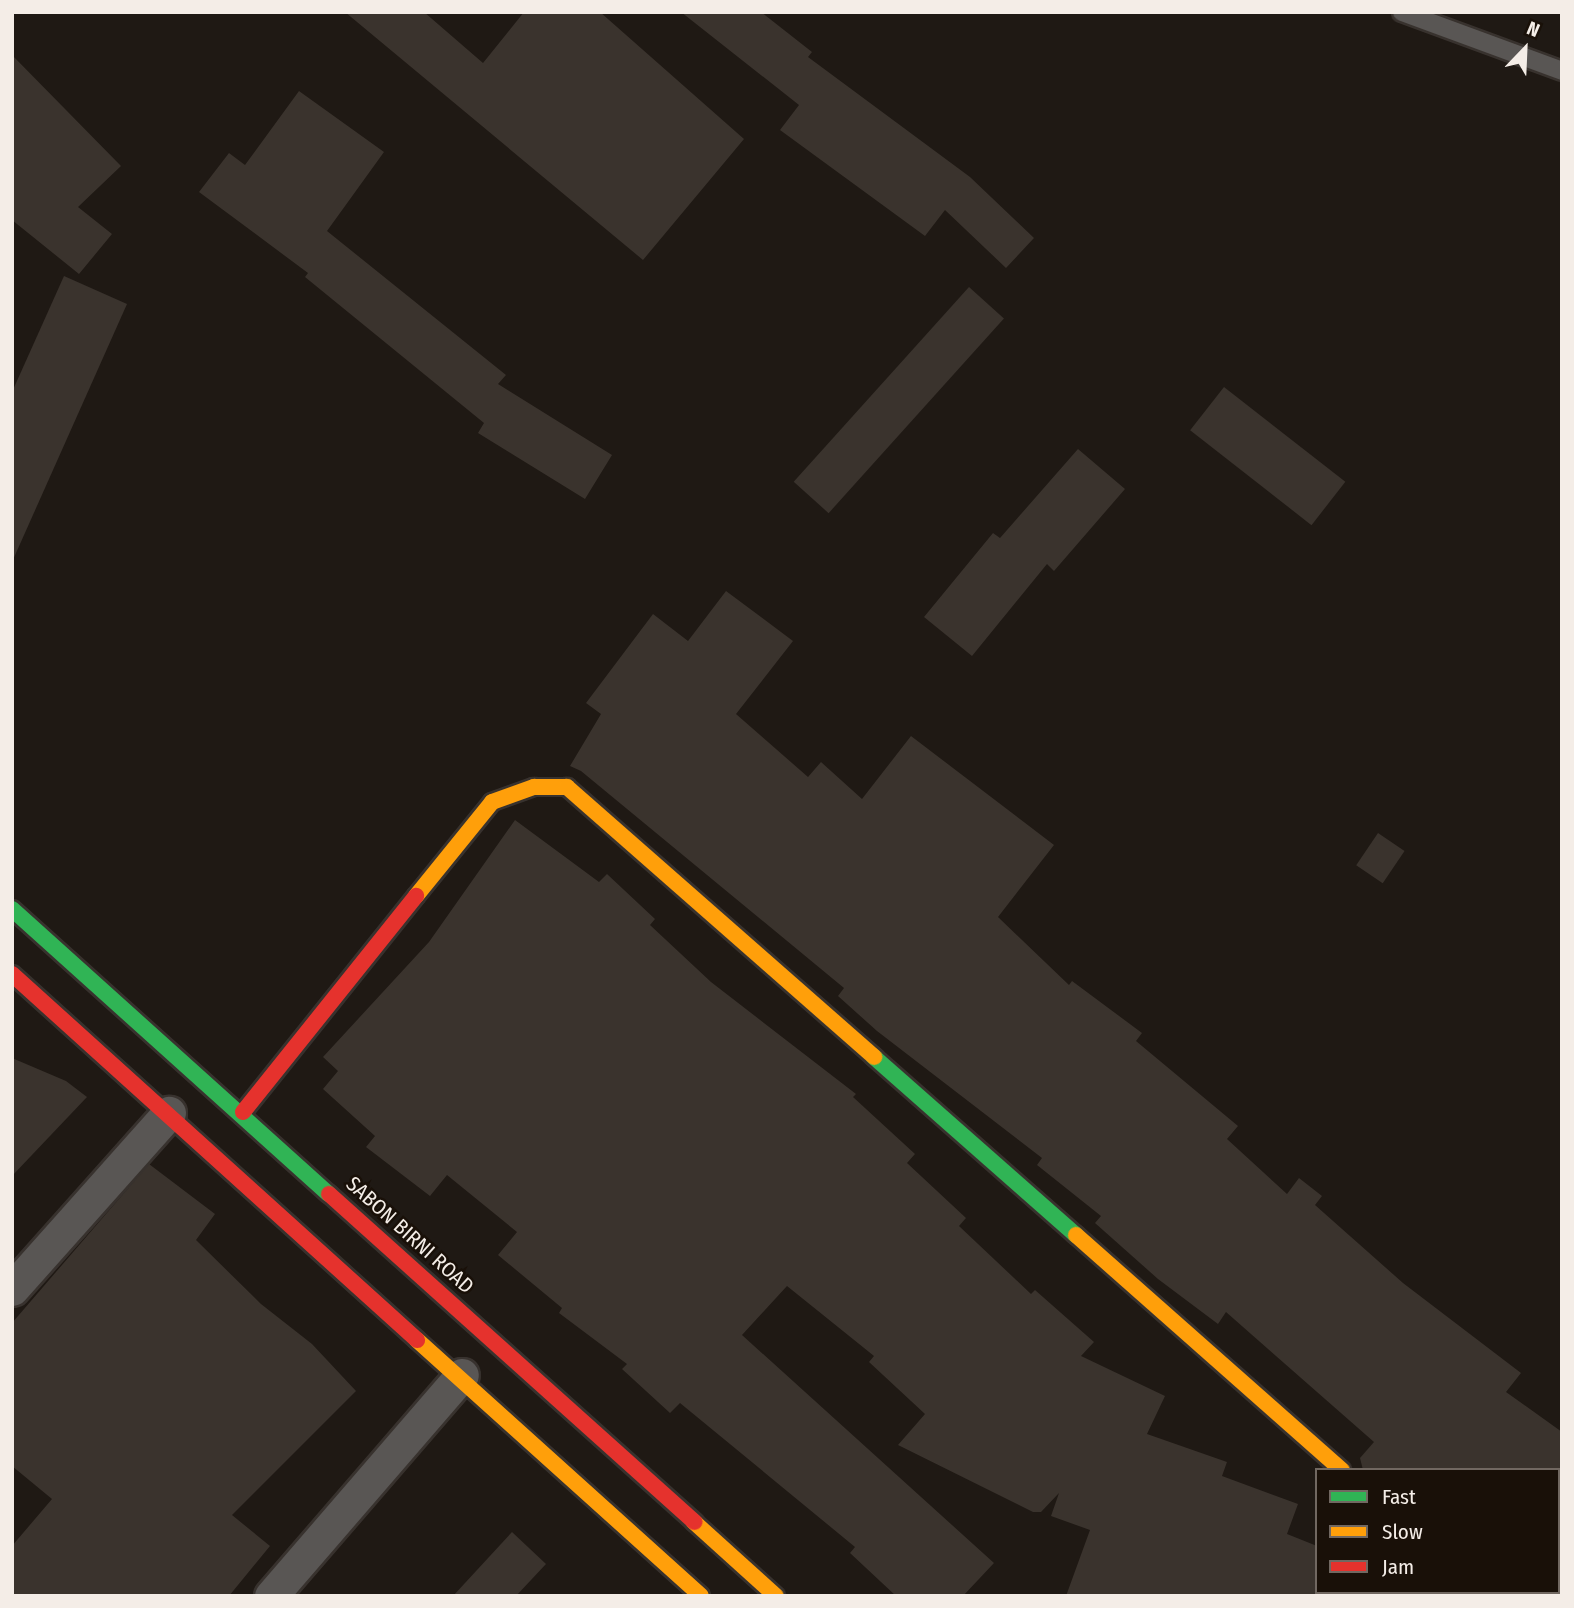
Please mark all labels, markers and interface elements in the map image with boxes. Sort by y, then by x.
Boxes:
north arrow [1490,14,1560,84]
text: N [1524,16,1543,42]
street label: SABON BIRNI ROAD [341,1171,479,1299]
legend [1315,1468,1560,1594]
text: Fast [1382,1484,1416,1510]
text: Slow [1382,1519,1423,1545]
text: Jam [1382,1554,1414,1580]

